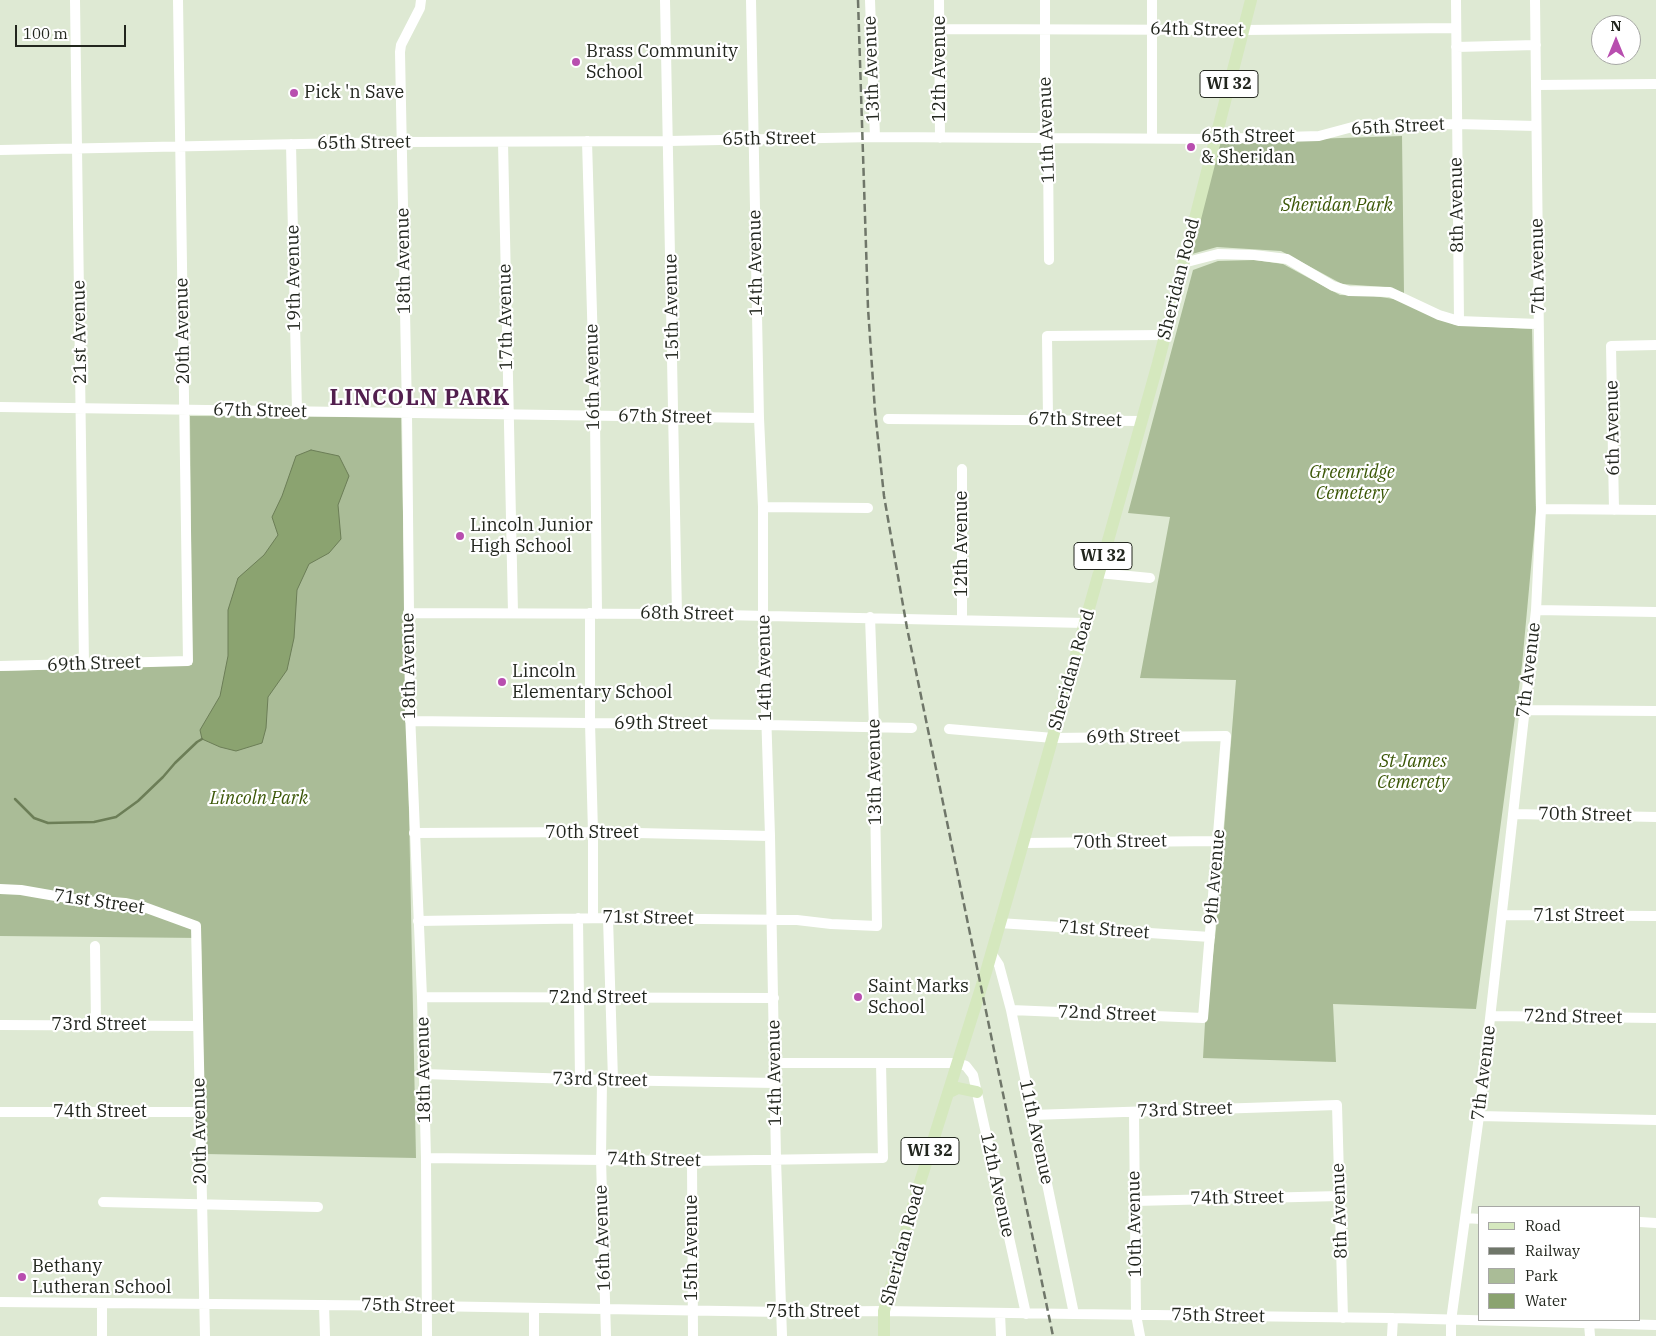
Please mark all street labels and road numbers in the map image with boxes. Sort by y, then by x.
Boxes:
street label: 13th Avenue [859,15,885,123]
street label: 12th Avenue [929,16,951,122]
street label: 64th Street [1150,18,1244,42]
road number: WI 32 [1200,70,1258,98]
street label: 11th Avenue [1034,76,1060,184]
street label: 65th Street [1351,114,1445,140]
street label: 65th Street [722,127,816,151]
street label: 65th Street [317,131,411,155]
street label: 8th Avenue [1445,157,1469,253]
street label: 18th Avenue [392,208,416,314]
street label: 14th Avenue [744,210,768,316]
street label: Sheridan Road [1153,216,1205,342]
street label: 7th Avenue [1526,218,1550,314]
street label: 19th Avenue [282,225,306,331]
street label: 15th Avenue [660,254,684,360]
street label: 17th Avenue [494,264,518,370]
street label: 20th Avenue [171,278,195,384]
street label: 21st Avenue [68,280,92,384]
street label: 16th Avenue [581,324,605,430]
street label: 6th Avenue [1601,380,1625,476]
street label: 67th Street [213,399,307,423]
street label: 67th Street [618,405,712,429]
street label: 67th Street [1028,408,1122,432]
street label: 12th Avenue [951,491,973,597]
road number: WI 32 [1074,542,1132,570]
street label: 68th Street [640,602,734,626]
street label: Sheridan Road [1044,607,1100,733]
street label: 18th Avenue [397,613,421,719]
street label: 14th Avenue [753,615,777,721]
street label: 7th Avenue [1512,621,1546,719]
street label: 69th Street [47,652,141,676]
street label: 69th Street [614,713,708,735]
street label: 13th Avenue [863,719,887,825]
street label: 69th Street [1086,725,1180,749]
street label: 70th Street [1538,803,1632,827]
street label: 70th Street [545,822,639,844]
street label: 9th Avenue [1200,828,1230,926]
street label: 70th Street [1073,830,1167,854]
street label: 71st Street [52,885,146,919]
street label: 71st Street [1533,905,1625,927]
street label: 71st Street [602,906,694,930]
street label: 71st Street [1058,916,1150,944]
street label: 72nd Street [549,987,647,1009]
street label: 72nd Street [1057,1001,1157,1027]
street label: 72nd Street [1523,1005,1623,1029]
street label: 73rd Street [51,1014,147,1036]
street label: 18th Avenue [412,1017,436,1123]
street label: 14th Avenue [763,1020,787,1126]
street label: 7th Avenue [1467,1024,1501,1122]
street label: 73rd Street [552,1068,648,1092]
street label: 20th Avenue [188,1078,212,1184]
street label: 11th Avenue [1014,1078,1058,1186]
street label: 73rd Street [1137,1098,1233,1122]
street label: 74th Street [53,1101,147,1123]
street label: 12th Avenue [975,1131,1019,1239]
road number: WI 32 [901,1138,959,1164]
street label: 74th Street [607,1148,701,1172]
street label: 8th Avenue [1328,1163,1352,1259]
street label: 10th Avenue [1123,1171,1147,1277]
street label: Sheridan Road [876,1182,930,1308]
street label: 16th Avenue [590,1184,616,1292]
street label: 74th Street [1190,1186,1284,1210]
street label: 15th Avenue [681,1195,703,1301]
street label: 75th Street [361,1294,455,1318]
street label: 75th Street [766,1301,860,1323]
street label: 75th Street [1171,1304,1265,1328]

